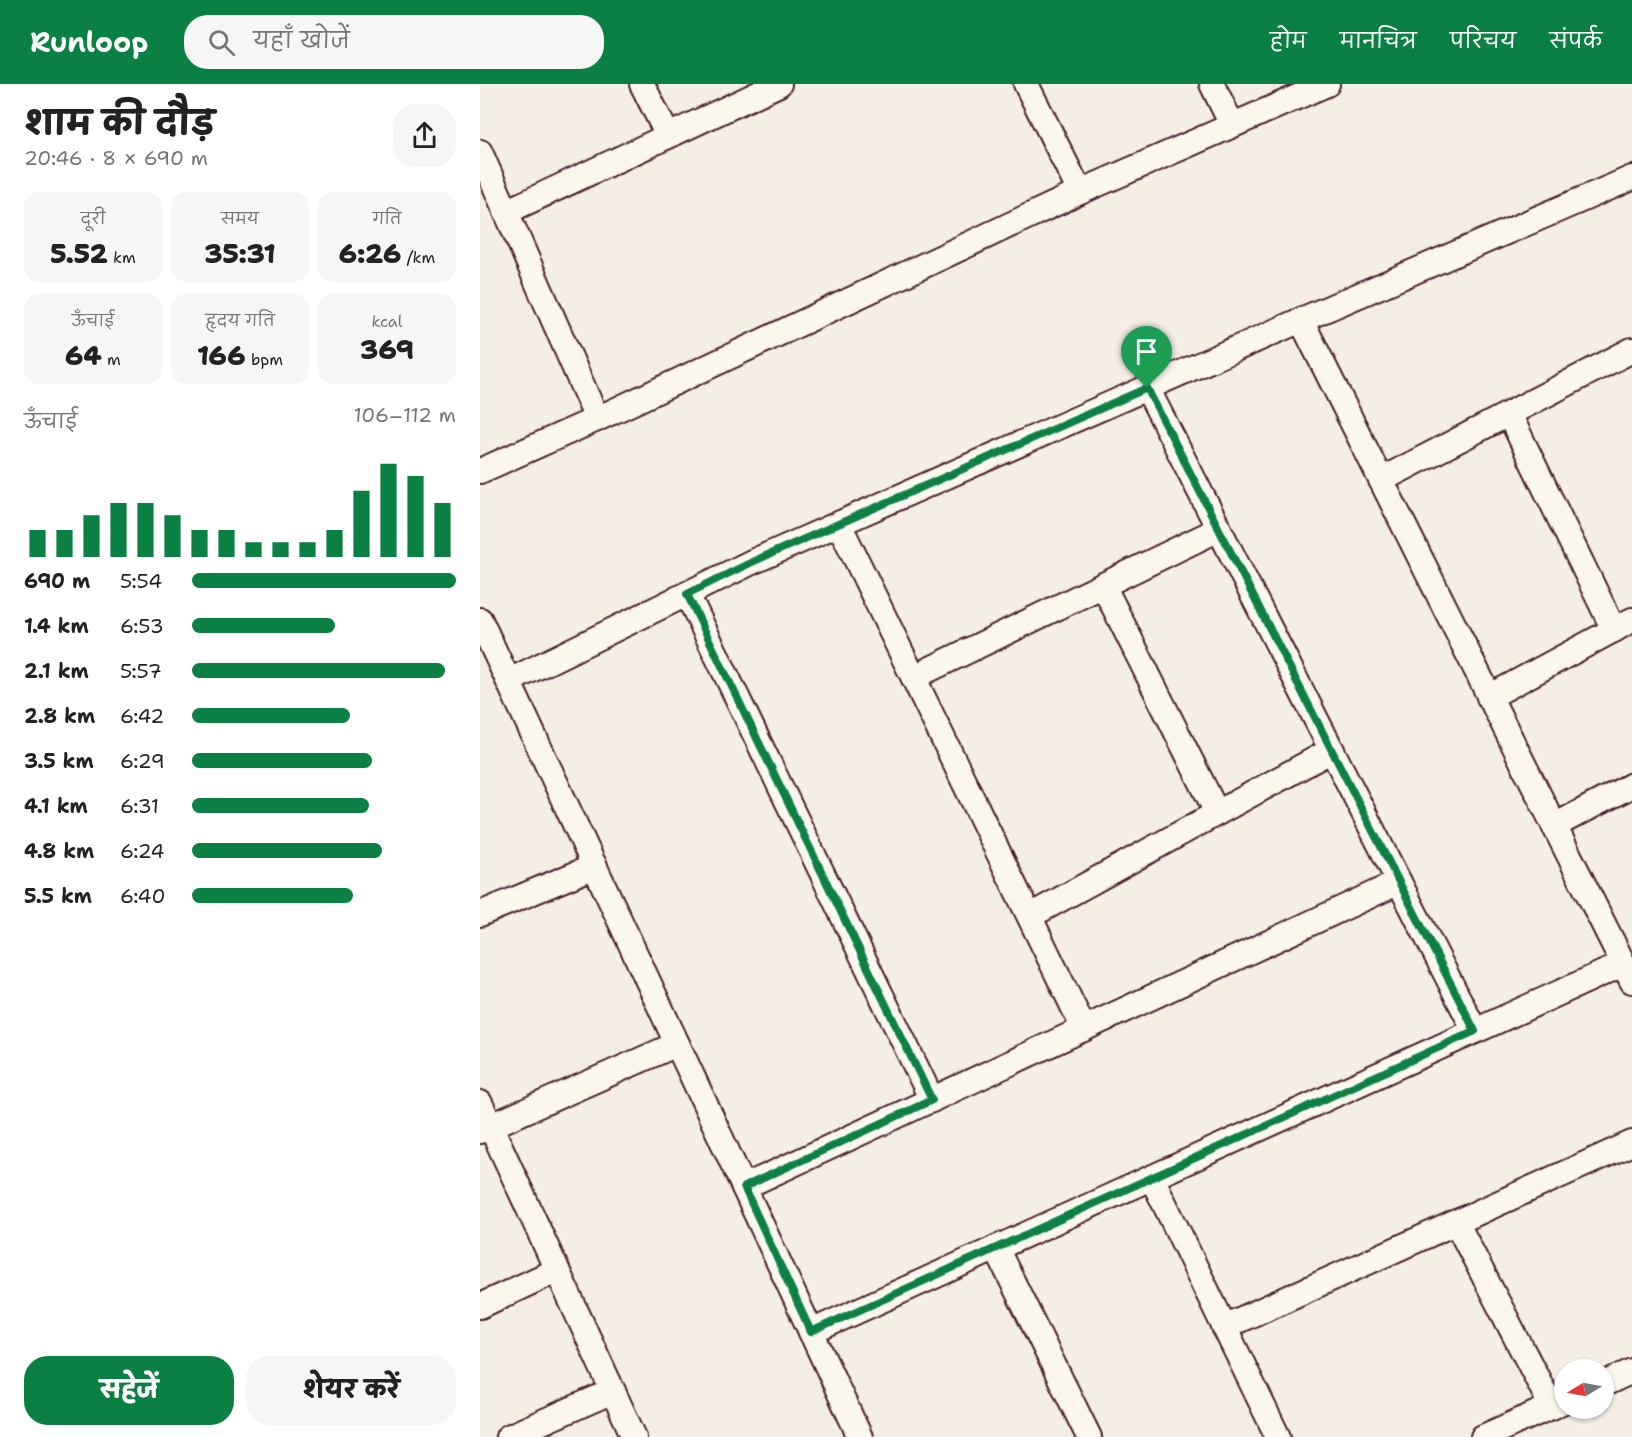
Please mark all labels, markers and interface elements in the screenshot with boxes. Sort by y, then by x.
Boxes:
search box [184,15,604,69]
text: Runloop [30,23,148,61]
icon: search [205,26,238,59]
text: यहाँ खोजें [253,26,350,55]
text: होम [1270,27,1307,55]
text: मानचित्र [1340,27,1417,55]
text: परिचय [1450,27,1516,55]
text: संपर्क [1549,27,1602,55]
text: शाम की दौड़ [24,100,214,145]
button: share [393,104,456,167]
text: 20:46 · 8 × 690 m [24,145,208,171]
text: दूरी [80,208,106,229]
text: समय [221,208,259,229]
text: गति [372,208,402,229]
text: 5.52 [50,236,108,271]
text: 35:31 [204,236,276,271]
text: 6:26 [339,236,401,271]
text: km [108,247,136,268]
text: /km [401,247,435,268]
text: ऊँचाई [72,310,114,331]
text: हृदय गति [205,310,275,331]
text: kcal [371,311,403,332]
pin [1121,326,1172,388]
text: 369 [360,332,414,367]
icon: arrive [1130,335,1163,368]
text: 64 [65,338,102,373]
text: 166 [197,338,245,373]
text: m [102,349,121,370]
text: bpm [245,349,283,370]
text: 106–112 m [353,402,456,428]
text: ऊँचाई [24,408,78,434]
text: 690 m [24,568,90,594]
text: 5:54 [120,568,162,594]
text: 1.4 km [24,613,89,639]
text: 6:53 [120,613,164,639]
text: 2.1 km [24,658,89,684]
text: 5:57 [120,658,162,684]
text: 2.8 km [24,703,95,729]
text: 6:42 [120,703,164,729]
text: 3.5 km [24,748,94,774]
text: 6:29 [120,748,165,774]
text: 4.1 km [24,793,88,819]
text: 6:31 [120,793,159,819]
text: 4.8 km [24,838,94,864]
text: 6:24 [120,838,164,864]
text: 5.5 km [24,883,92,909]
text: 6:40 [120,883,165,909]
button: सहेजें [24,1356,234,1425]
button: शेयर करें [246,1356,456,1425]
north arrow [1554,1359,1614,1419]
map controls [1554,1359,1614,1419]

